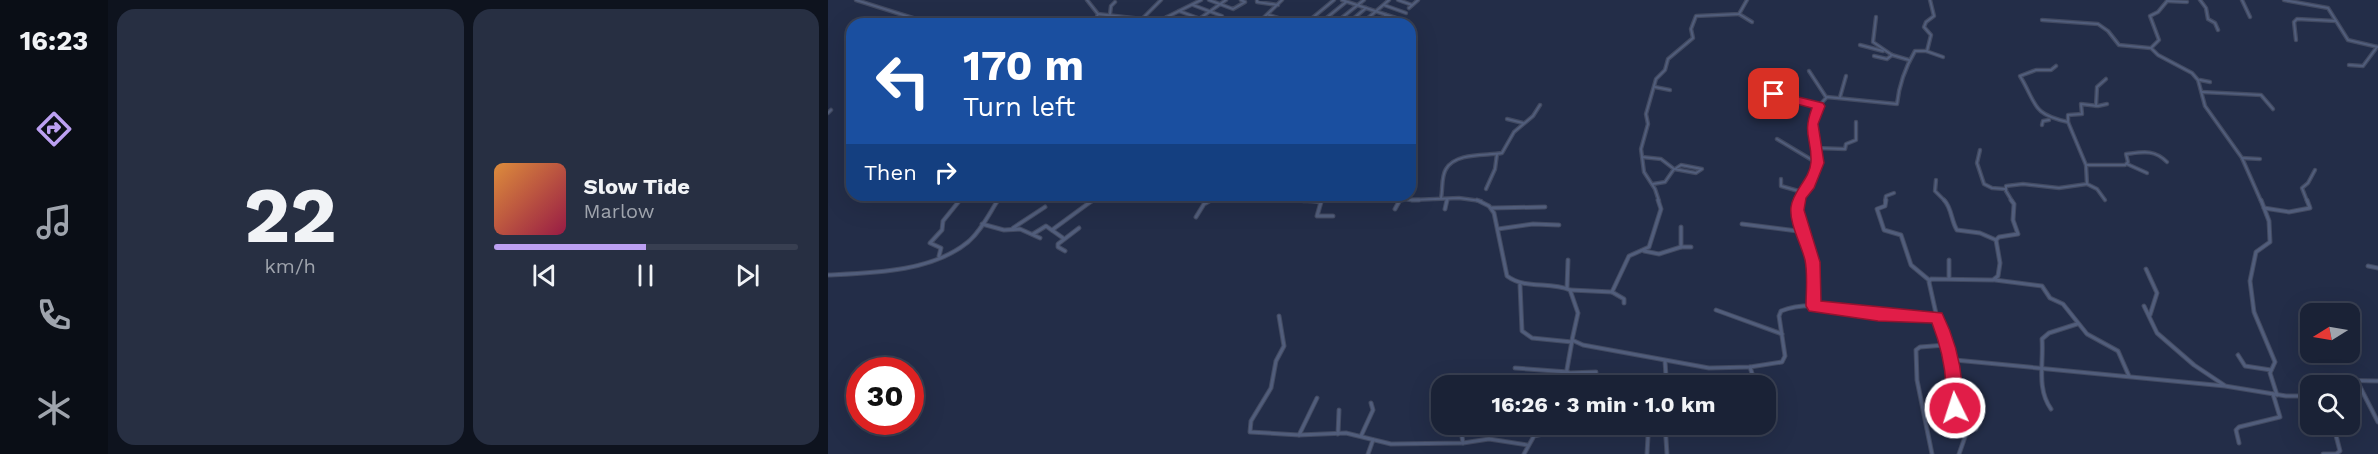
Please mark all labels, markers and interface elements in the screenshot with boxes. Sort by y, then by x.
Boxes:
text: 16:23 [20,25,88,57]
text: 170 m [963,41,1084,90]
icon: left [864,42,942,120]
pin [1748,68,1799,119]
icon: arrive [1757,77,1790,110]
text: Turn left [963,91,1075,123]
icon: directions [33,108,75,150]
icon: right [929,156,962,189]
text: Then [864,160,917,185]
text: 22 [244,169,337,261]
text: Slow Tide [584,174,690,199]
text: Marlow [584,199,654,223]
icon: music [33,201,75,243]
text: km/h [264,254,316,278]
icon: previous [528,259,561,292]
icon: pause [629,259,662,292]
icon: next [731,259,764,292]
icon: phone [33,294,75,336]
north arrow [2300,303,2360,363]
map controls [2300,303,2360,435]
speed limit sign: 30 [846,357,924,435]
button: search [2300,375,2360,435]
position arrow [1923,376,1987,440]
icon: climate [33,387,75,429]
text: 16:26 · 3 min · 1.0 km [1492,392,1715,417]

